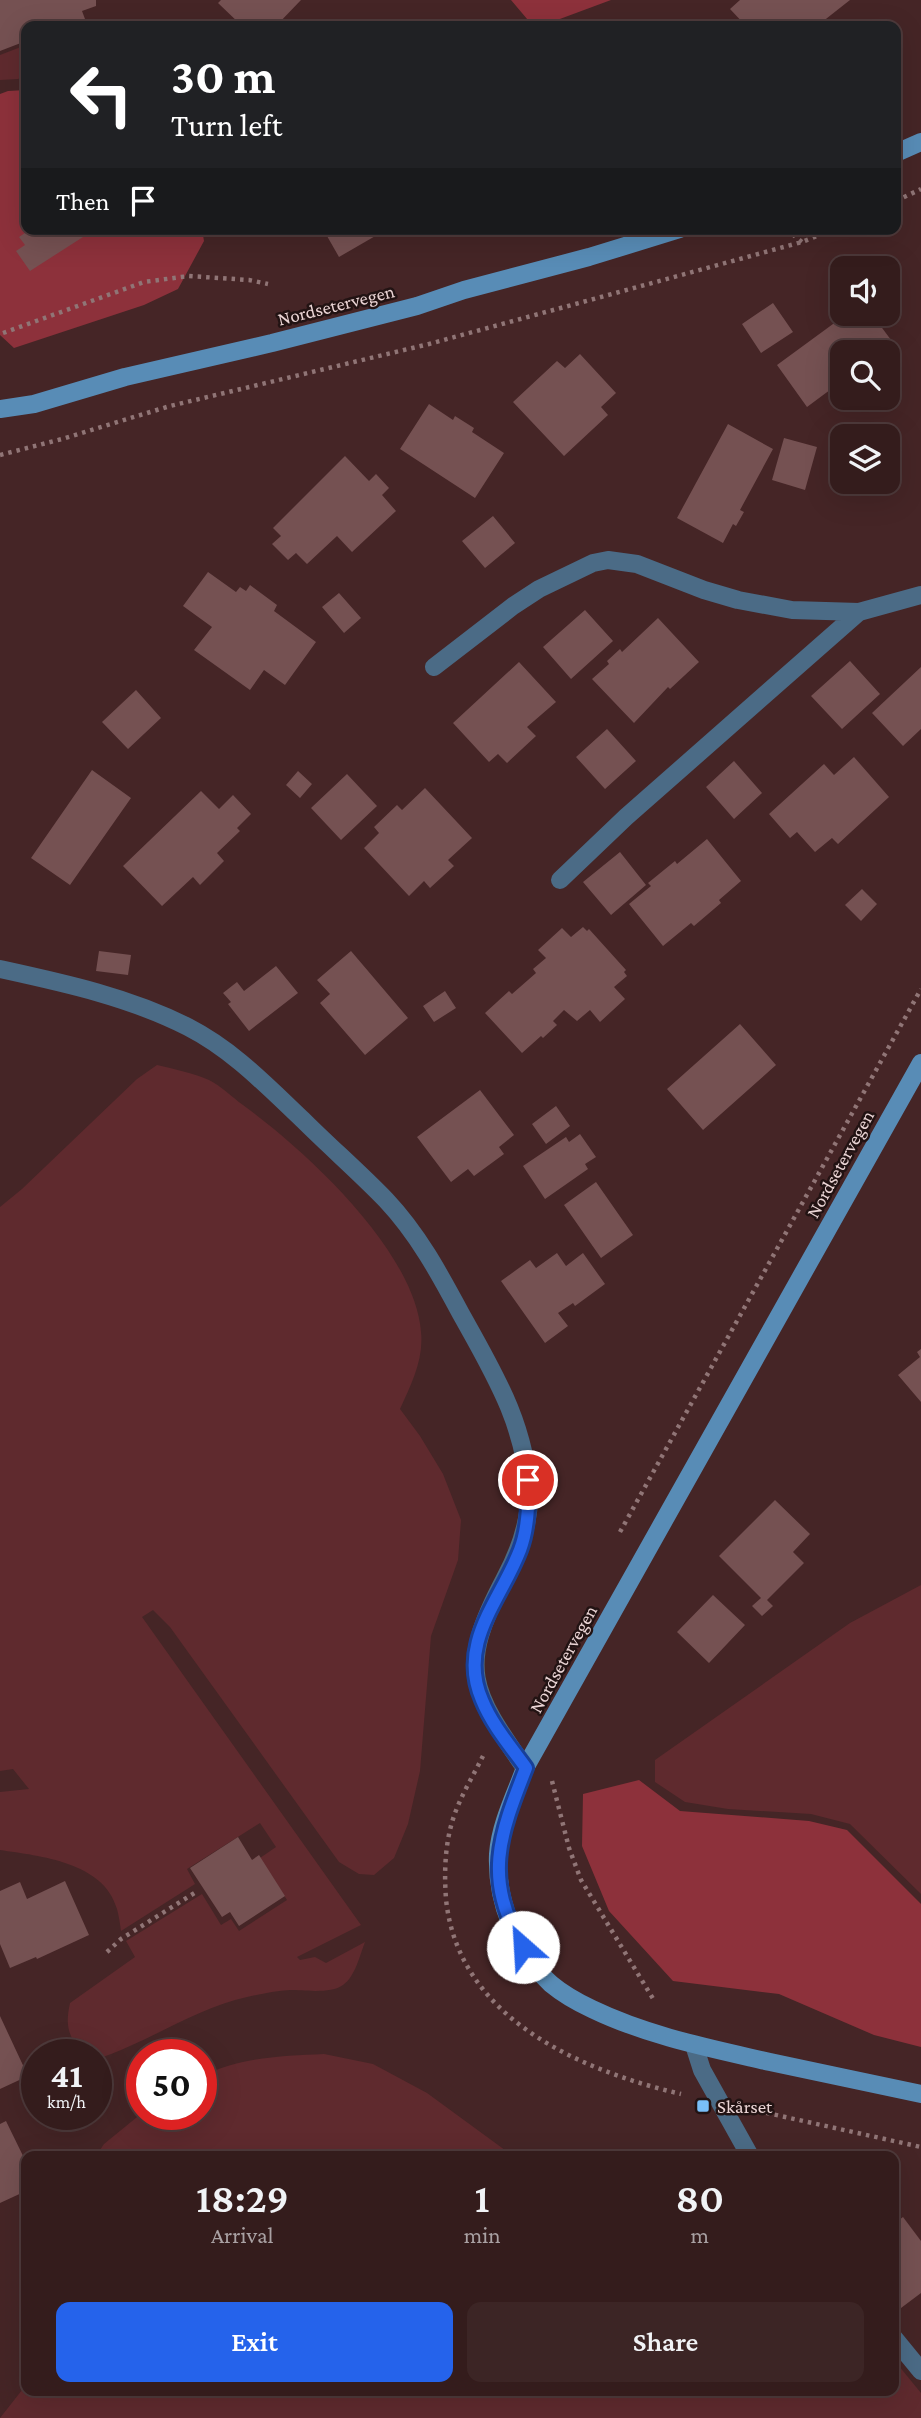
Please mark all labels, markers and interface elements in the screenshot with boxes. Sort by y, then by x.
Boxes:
icon: left [56,49,147,140]
text: 30 m [171,49,276,104]
text: Turn left [171,107,282,143]
icon: arrive [124,182,162,220]
text: Then [56,187,110,216]
map controls [830,256,900,494]
button: sound [830,256,900,326]
street label: Nordsetervegen [275,280,397,330]
button: search [830,340,900,410]
button: layers [830,424,900,494]
street label: Nordsetervegen [802,1106,878,1222]
pin [498,1450,558,1510]
icon: arrive [509,1461,547,1499]
street label: Nordsetervegen [525,1601,601,1717]
position arrow [486,1910,560,1984]
speed limit sign: 50 [126,2039,217,2130]
text: 41 [51,2056,82,2095]
text: km/h [47,2092,86,2112]
place label: Skårset [717,2096,773,2117]
marker: Skårset [695,2098,711,2114]
text: 18:29 [196,2174,289,2221]
text: 1 [475,2174,490,2221]
text: 80 [675,2174,724,2221]
text: Arrival [211,2222,274,2248]
text: min [464,2222,501,2248]
text: m [690,2222,709,2248]
button: Exit [56,2302,453,2382]
button: Share [467,2302,864,2382]

